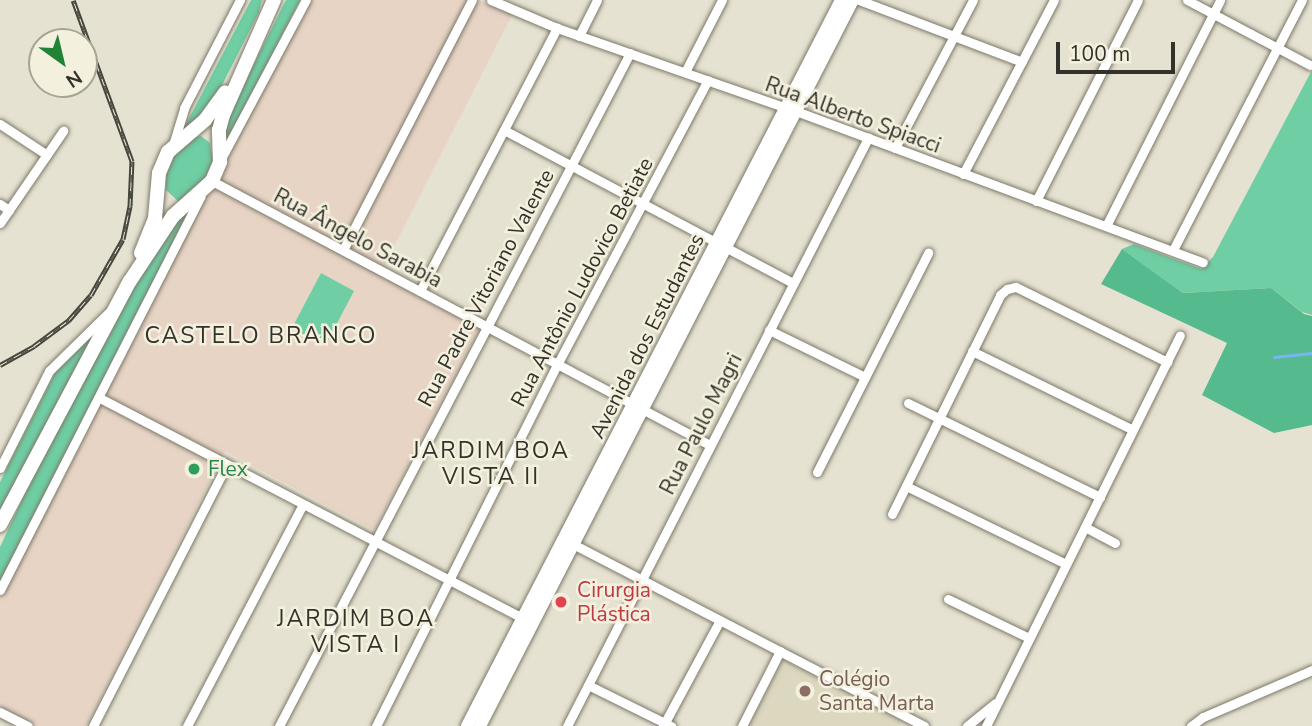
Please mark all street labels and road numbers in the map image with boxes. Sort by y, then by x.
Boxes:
street label: Rua Alberto Spiacci [762,72,944,158]
street label: Rua Antônio Ludovico Betiate [505,153,659,411]
street label: Rua Padre Vitoriano Valente [413,165,559,411]
street label: Rua Ângelo Sarabia [269,183,447,293]
street label: Avenida dos Estudantes [584,229,710,443]
street label: Rua Paulo Magri [655,349,747,499]

